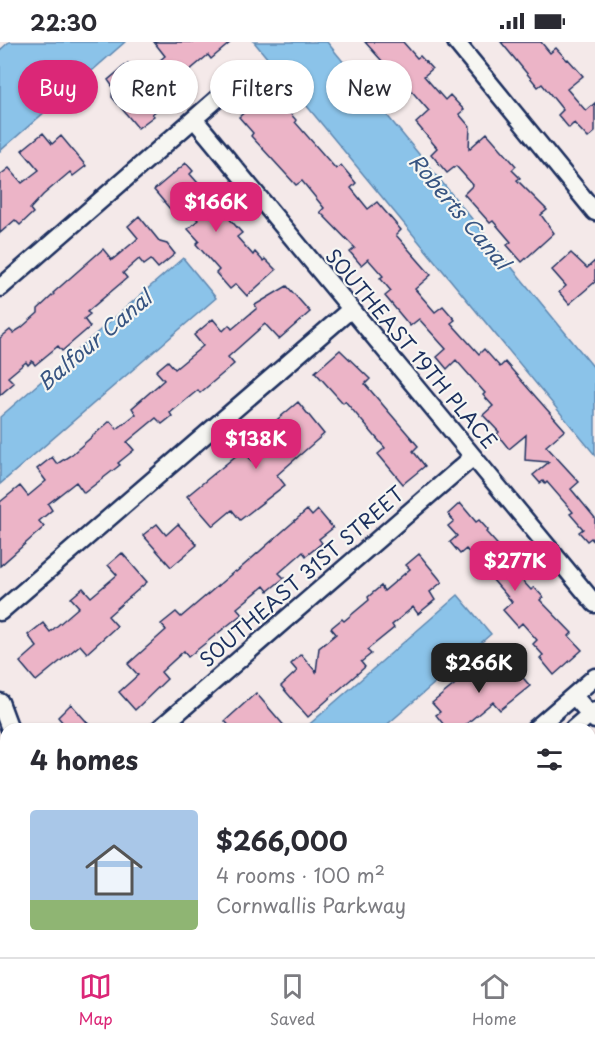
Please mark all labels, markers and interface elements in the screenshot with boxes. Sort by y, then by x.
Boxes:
text: 22:30 [30,5,97,38]
chip: Buy [18,60,98,114]
chip: Rent [110,60,198,114]
chip: Filters [210,60,314,114]
chip: New [326,60,412,114]
water label: Roberts Canal [402,146,521,278]
pin: $166K [174,182,258,233]
text: $166K [184,186,248,216]
street label: SOUTHEAST 19TH PLACE [319,242,505,455]
water label: Balfour Canal [29,280,160,397]
pin: $138K [214,419,298,470]
text: $138K [225,423,287,453]
street label: SOUTHEAST 31ST STREET [192,479,411,674]
pin: $277K [473,541,557,592]
text: $277K [484,545,546,575]
pin: $266K [437,643,521,694]
text: $266K [445,647,513,677]
text: 4 homes [30,740,138,779]
icon: filters [533,743,566,776]
text: $266,000 [216,821,348,860]
icon: home [78,834,150,906]
text: 4 rooms · 100 m² [216,860,385,890]
text: Cornwallis Parkway [216,890,406,920]
tab: Map [78,970,113,1030]
tab: Saved [270,970,315,1030]
tab: Home [472,970,517,1030]

